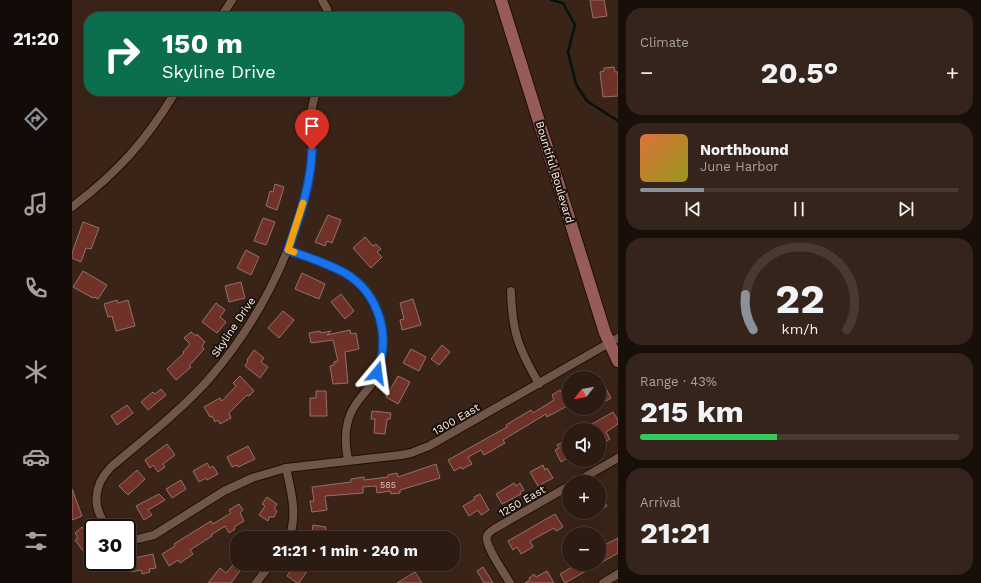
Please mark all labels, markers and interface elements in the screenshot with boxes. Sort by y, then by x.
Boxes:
text: 150 m [162,27,243,60]
text: 21:20 [13,28,59,49]
icon: right [96,28,148,80]
text: Climate [640,35,689,50]
text: 20.5° [761,55,838,90]
text: − [640,60,653,85]
text: + [946,60,959,85]
text: Skyline Drive [162,61,276,82]
icon: directions [22,105,50,133]
pin [295,109,329,150]
icon: arrive [301,115,323,137]
street label: Bountiful Boulevard [533,120,576,225]
text: Northbound [700,141,789,159]
text: June Harbor [700,159,779,174]
icon: music [22,190,50,218]
icon: previous [682,198,704,220]
icon: pause [788,198,810,220]
icon: next [895,198,917,220]
text: 22 [775,273,824,322]
icon: phone [22,274,50,302]
street label: Skyline Drive [209,295,258,360]
text: km/h [781,320,818,336]
position arrow [356,352,398,394]
icon: climate [22,358,50,386]
north arrow [562,371,606,415]
map controls [562,371,606,571]
text: Range · 43% [640,374,717,389]
text: 215 km [640,394,744,429]
street label: 1300 East [431,401,482,438]
button: sound [562,423,606,467]
icon: car [22,443,50,471]
button: + [562,475,606,519]
house number: 585 [380,480,396,490]
street label: 1250 East [497,483,548,520]
text: Arrival [640,495,681,510]
text: 21:21 [640,515,711,550]
speed limit sign: 30 [84,519,136,571]
icon: filters [22,527,50,555]
button: − [562,527,606,571]
text: 21:21 · 1 min · 240 m [272,542,418,560]

